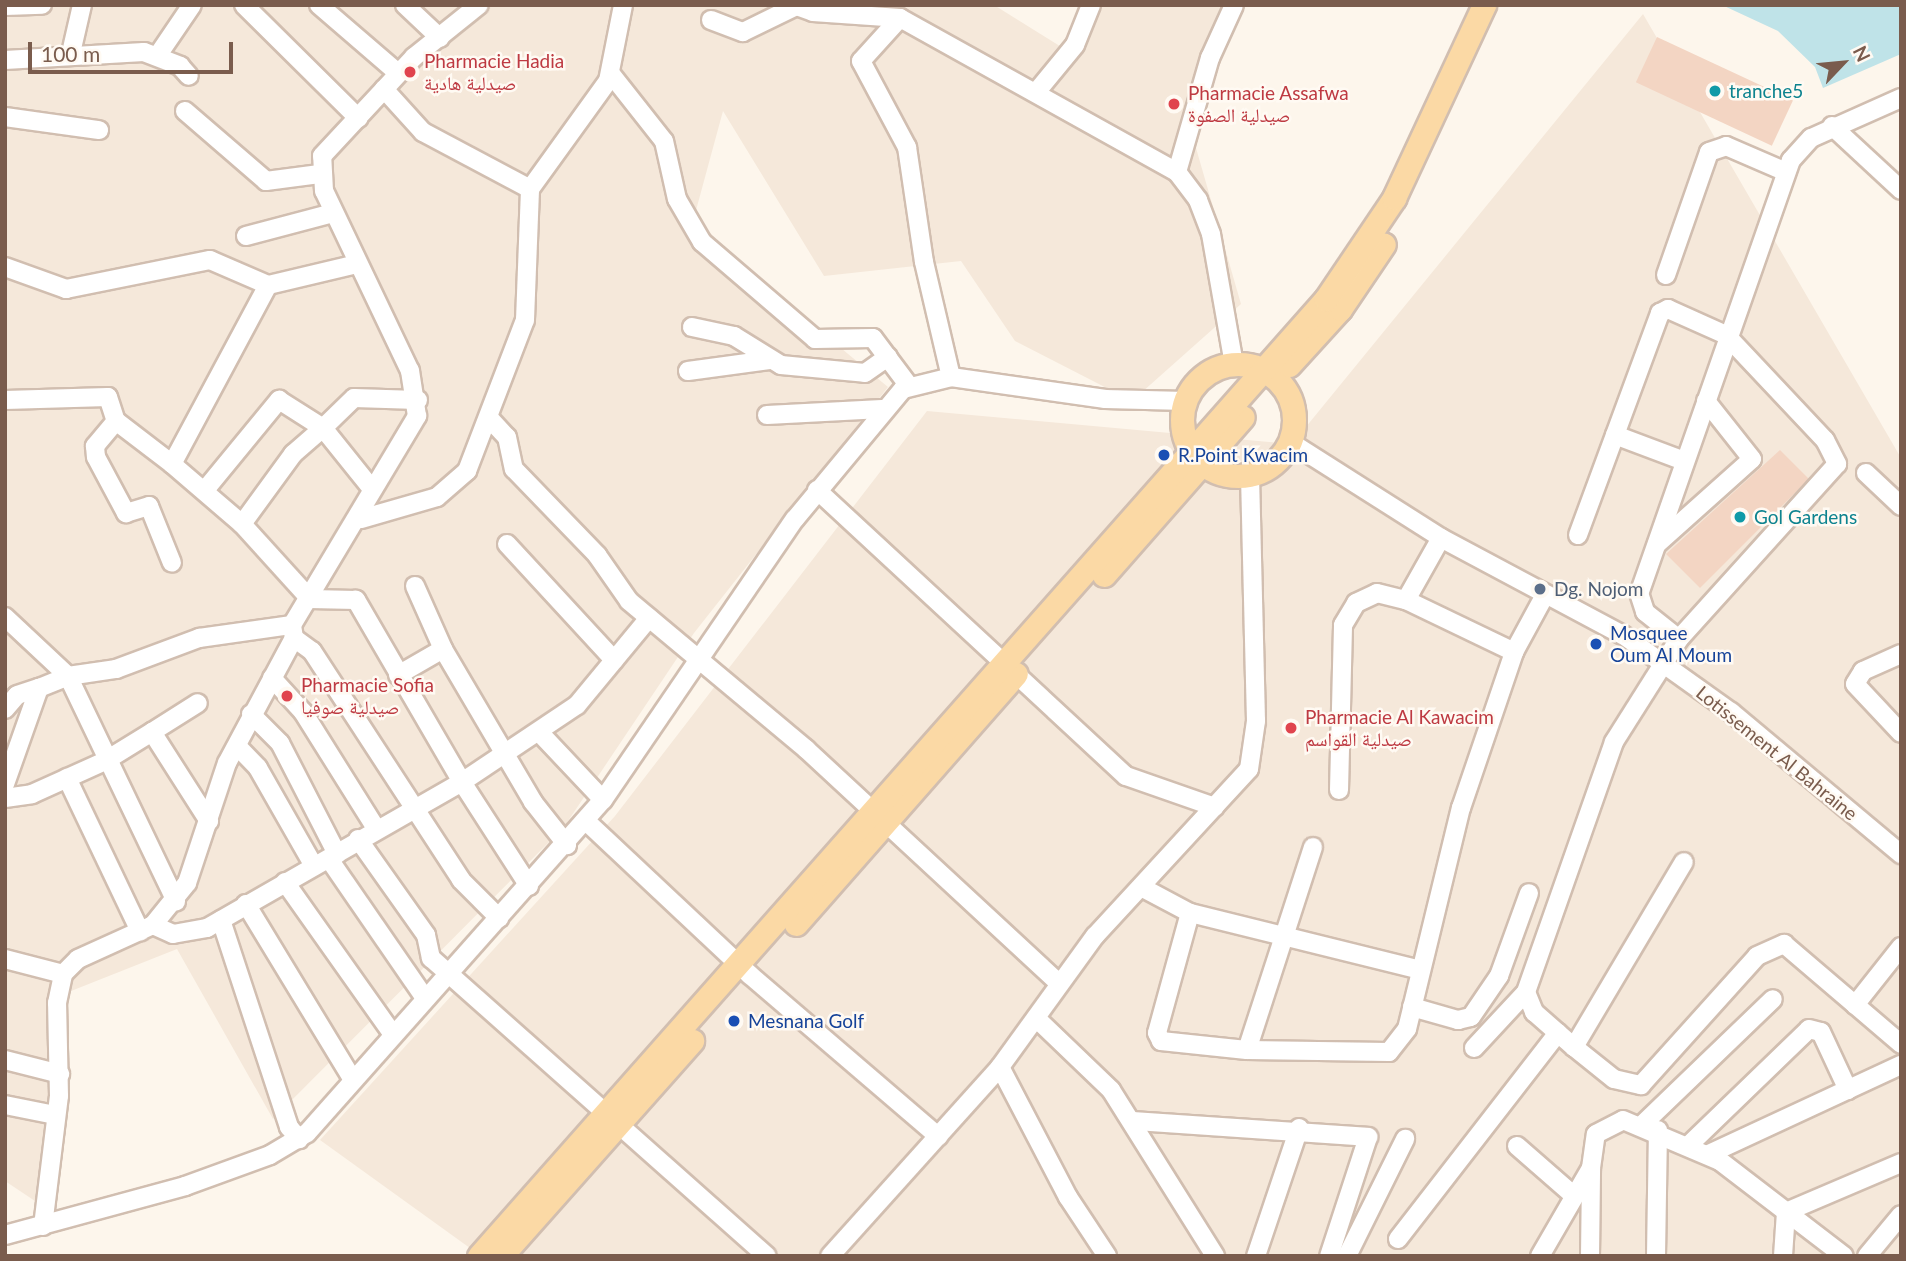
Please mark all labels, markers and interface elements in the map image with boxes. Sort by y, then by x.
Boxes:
scale bar [32,28,236,72]
north arrow [1808,28,1878,98]
text: 100 m [41,41,100,66]
text: N [1849,42,1876,65]
place label: Pharmacie Hadia صيدلية هادية [424,50,564,94]
marker: Pharmacie Hadia صيدلية هادية [402,64,418,80]
place label: tranche5 [1729,80,1803,102]
place label: Pharmacie Assafwa صيدلية الصفوة [1188,82,1349,126]
marker: tranche5 [1707,83,1723,99]
marker: Pharmacie Assafwa صيدلية الصفوة [1166,96,1182,112]
place label: R.Point Kwacim [1178,444,1308,466]
marker: R.Point Kwacim [1156,447,1172,463]
place label: Gol Gardens [1754,506,1857,528]
marker: Gol Gardens [1732,509,1748,525]
place label: Dg. Nojom [1554,578,1643,600]
marker: Dg. Nojom [1532,581,1548,597]
place label: Mosquee Oum Al Moum [1610,622,1733,666]
marker: Mosquee Oum Al Moum [1588,636,1604,652]
place label: Pharmacie Sofia صيدلية صوفيا [301,674,434,718]
street label: Lotissement Al Bahraine [1692,681,1862,825]
marker: Pharmacie Sofia صيدلية صوفيا [279,688,295,704]
place label: Pharmacie Al Kawacim صيدلية القواسم [1305,706,1495,750]
marker: Pharmacie Al Kawacim صيدلية القواسم [1283,720,1299,736]
place label: Mesnana Golf [748,1010,864,1032]
marker: Mesnana Golf [726,1013,742,1029]

